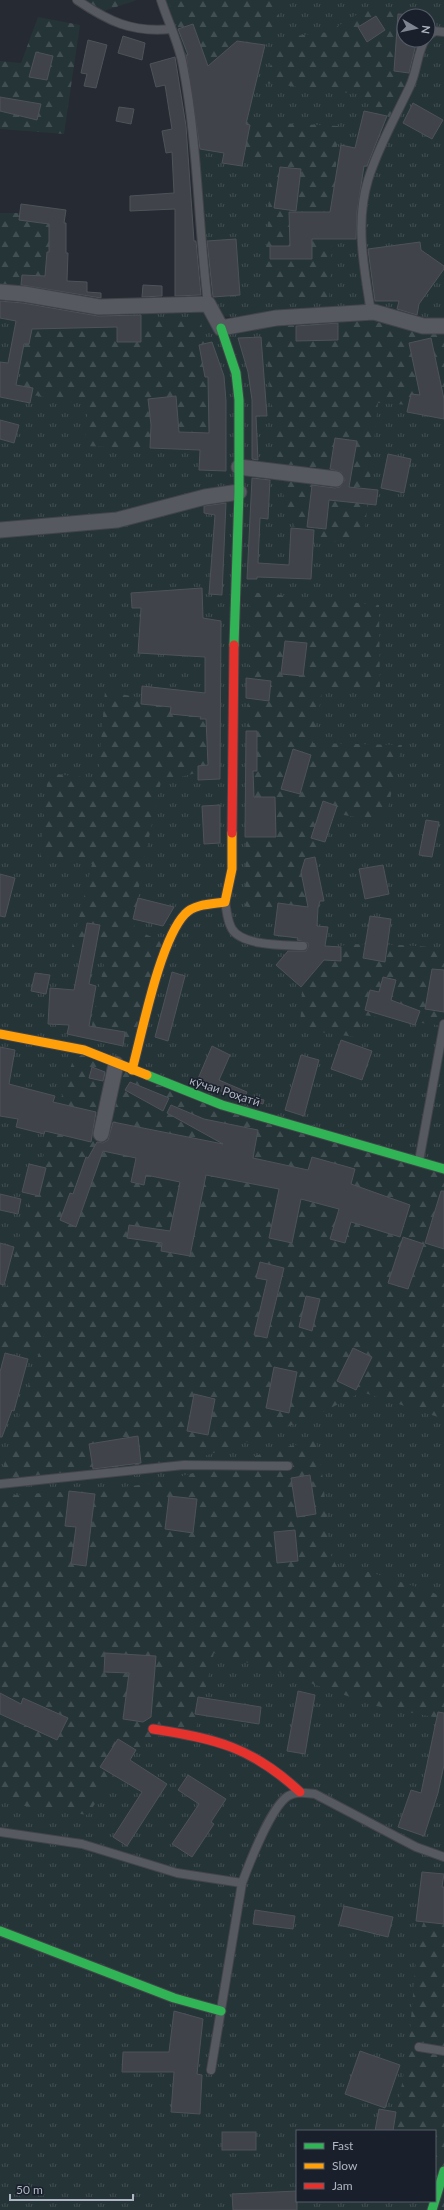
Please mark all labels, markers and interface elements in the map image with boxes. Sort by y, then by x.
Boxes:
north arrow [396,8,436,48]
text: N [419,24,433,35]
street label: кӯчаи Роҳатӣ [188,1073,262,1109]
legend [296,2130,436,2202]
text: Fast [332,2138,354,2153]
text: Slow [332,2158,358,2173]
scale bar [10,2176,133,2202]
text: Jam [332,2178,353,2193]
text: 50 m [16,2182,43,2197]

